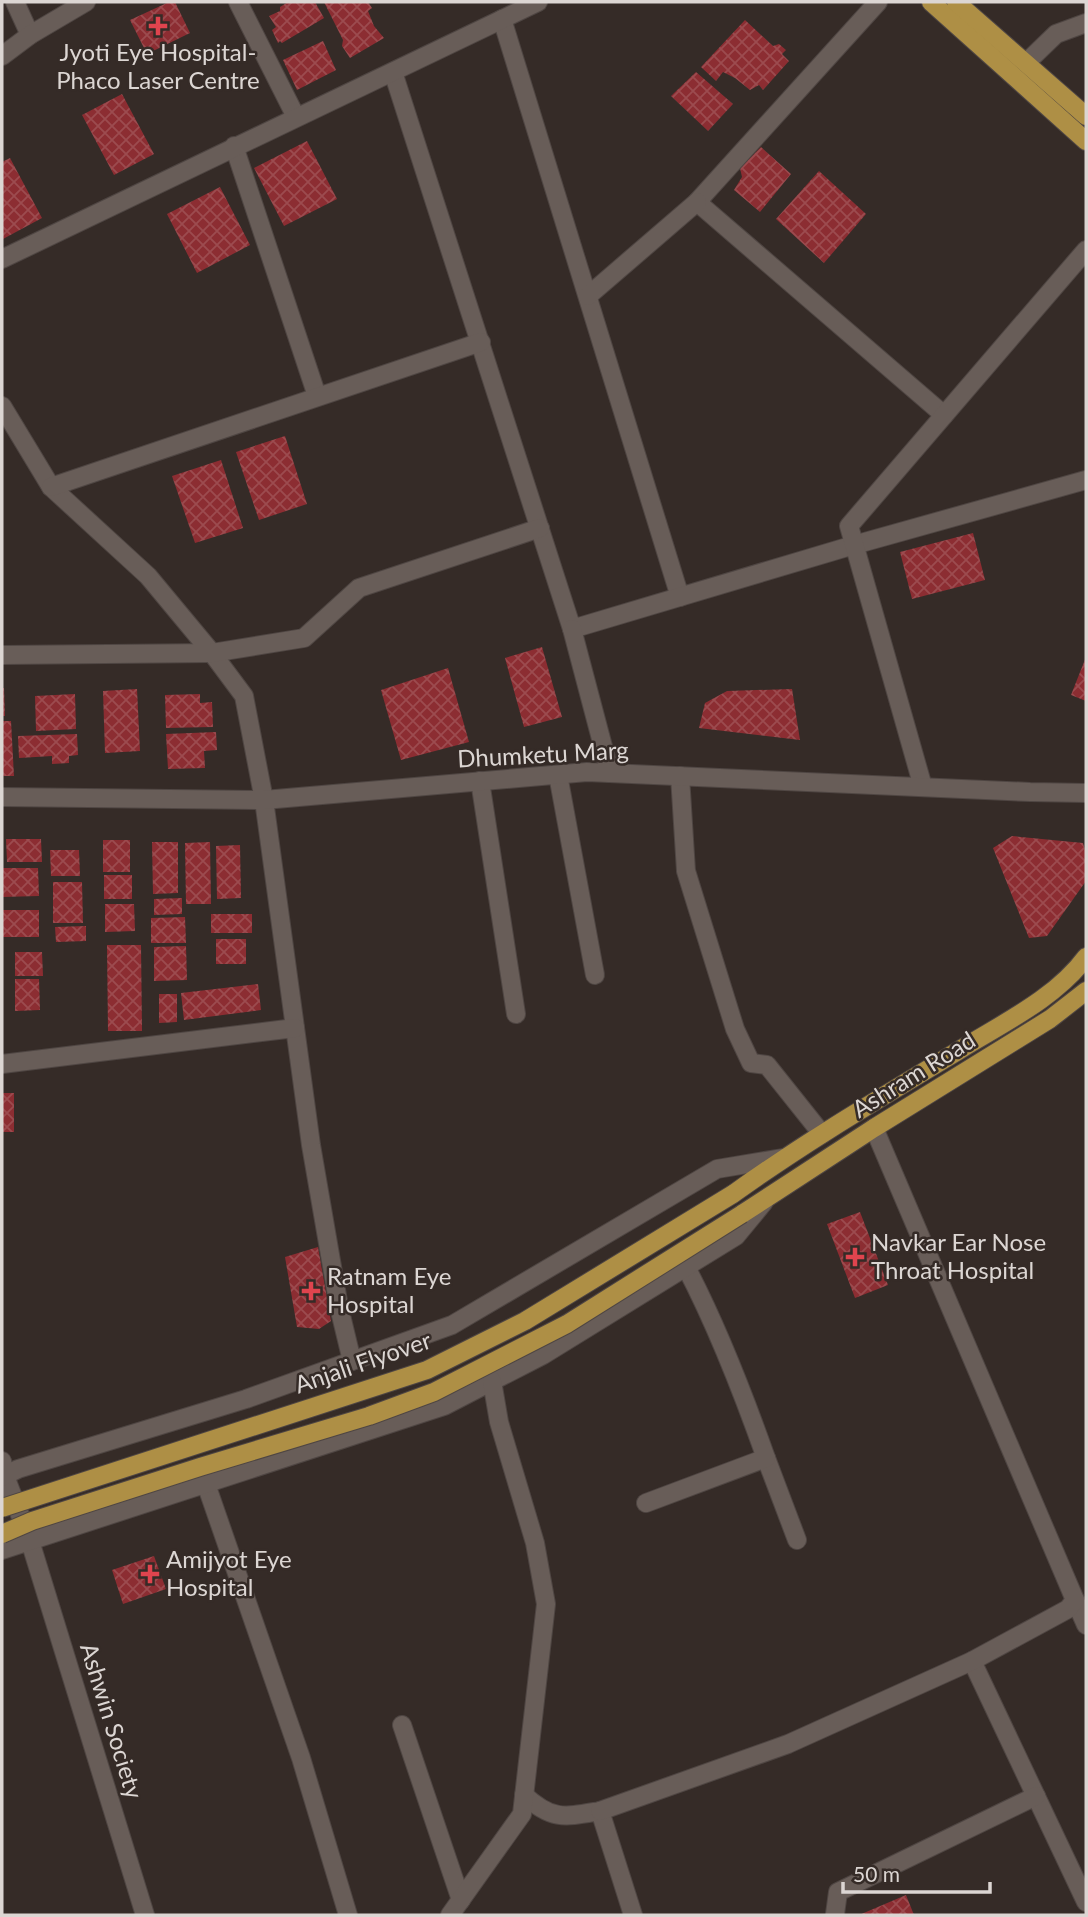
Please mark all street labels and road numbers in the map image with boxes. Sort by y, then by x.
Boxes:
street label: Dhumketu Marg [456,735,629,772]
street label: Ashram Road [846,1024,980,1123]
street label: Anjali Flyover [290,1325,435,1399]
street label: Ashwin Society [75,1639,150,1803]

